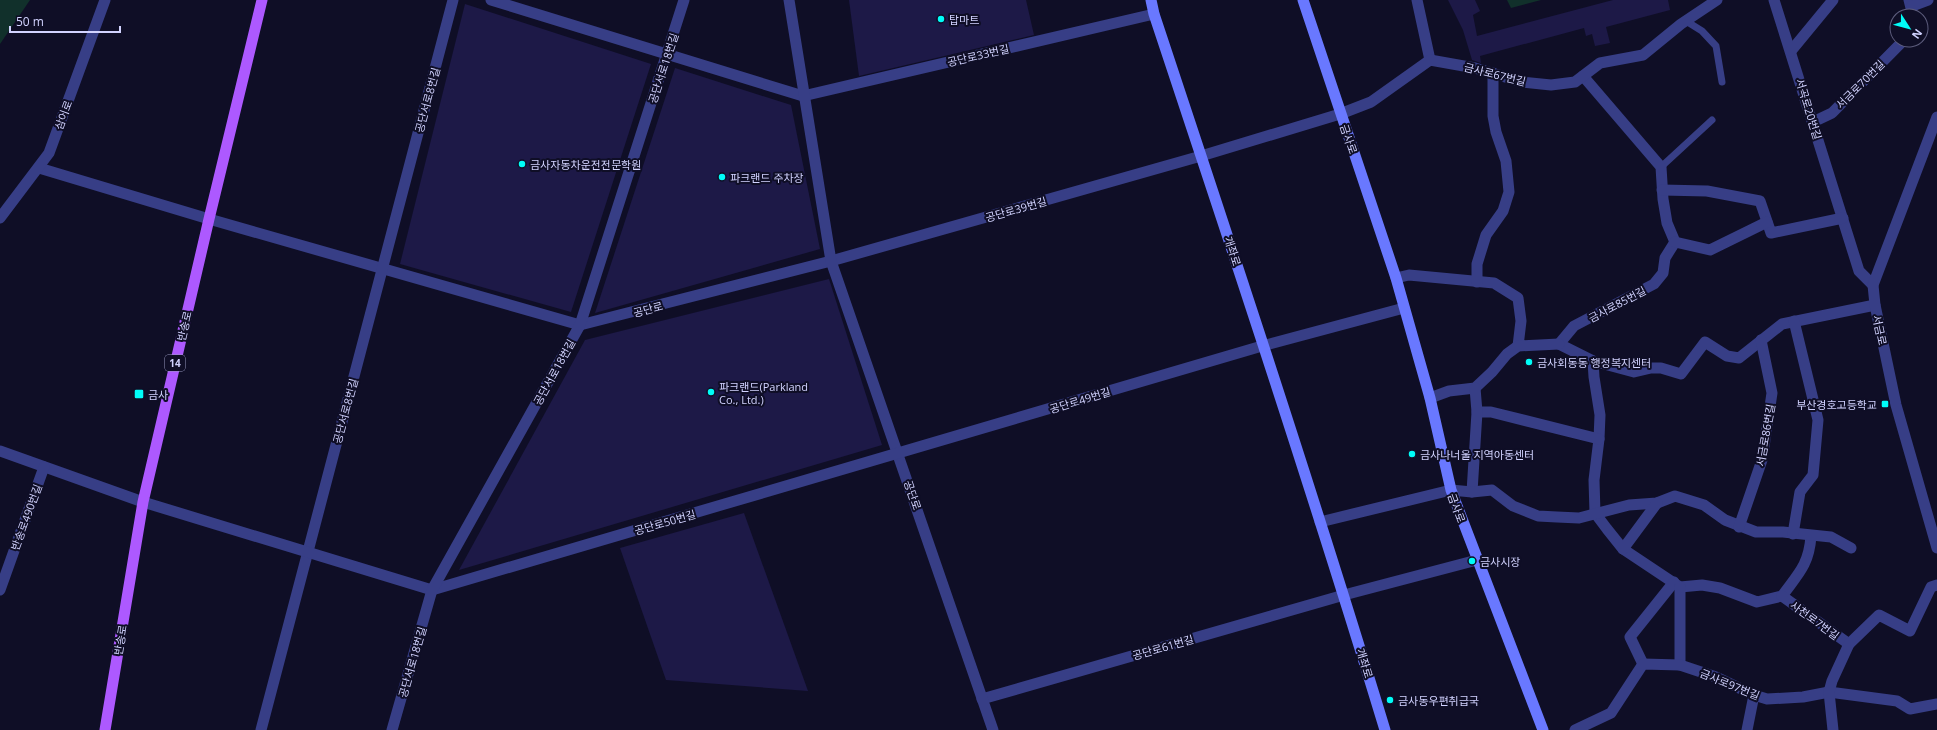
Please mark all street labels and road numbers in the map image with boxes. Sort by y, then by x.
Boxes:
street label: 공단서로18번길 [645,31,681,105]
street label: 공단로33번길 [946,41,1010,69]
street label: 서금로70번길 [1832,56,1888,112]
street label: 금사로67번길 [1463,59,1527,89]
street label: 공단서로8번길 [411,66,443,134]
street label: 서곡로20번길 [1793,77,1825,141]
street label: 삼어로 [51,98,75,132]
street label: 금사로 [1337,122,1361,156]
street label: 공단로39번길 [984,193,1048,225]
street label: 개좌로 [1221,234,1245,268]
street label: 금사로85번길 [1586,283,1648,325]
street label: 공단로 [631,298,665,320]
street label: 반송로 [173,310,195,342]
street label: 서금로 [1870,314,1890,346]
street label: 공단서로18번길 [530,336,578,408]
road number: 14 [165,355,185,371]
street label: 공단서로8번길 [329,377,361,445]
street label: 공단로49번길 [1048,384,1112,416]
street label: 서금로86번길 [1752,403,1778,467]
street label: 공단로 [901,478,925,512]
street label: 반송로490번길 [7,482,45,552]
street label: 금사로 [1445,491,1469,525]
street label: 공단로50번길 [633,506,697,538]
street label: 사천로7번길 [1788,597,1842,643]
street label: 반송로 [110,624,130,656]
street label: 공단서로18번길 [395,625,429,699]
street label: 공단로61번길 [1131,631,1195,663]
street label: 개좌로 [1353,646,1377,680]
street label: 금사로97번길 [1698,665,1762,703]

